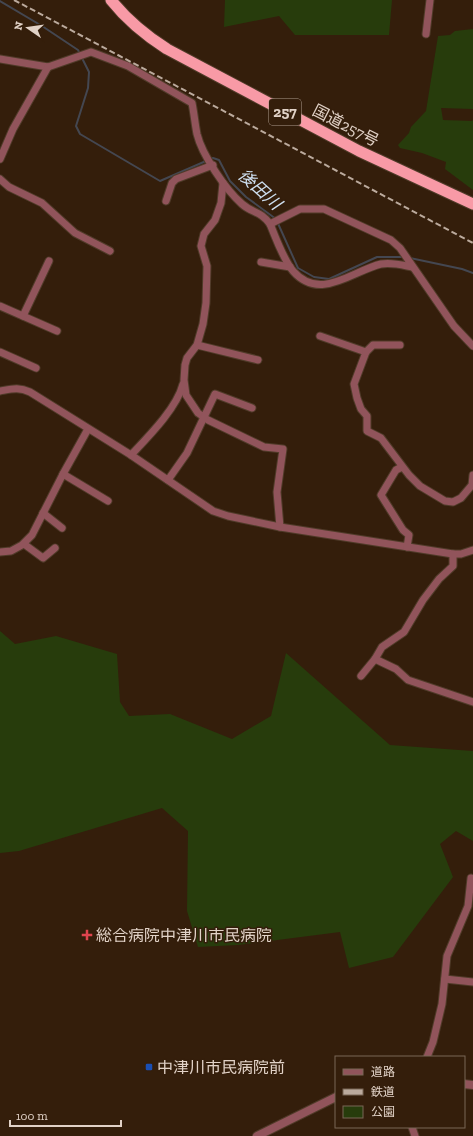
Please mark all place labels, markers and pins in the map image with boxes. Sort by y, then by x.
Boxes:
place label: 総合病院中津川市民病院 [96,926,272,945]
marker: 総合病院中津川市民病院 [81,929,93,941]
place label: 中津川市民病院前 [157,1058,285,1077]
marker: 中津川市民病院前 [144,1062,154,1072]

